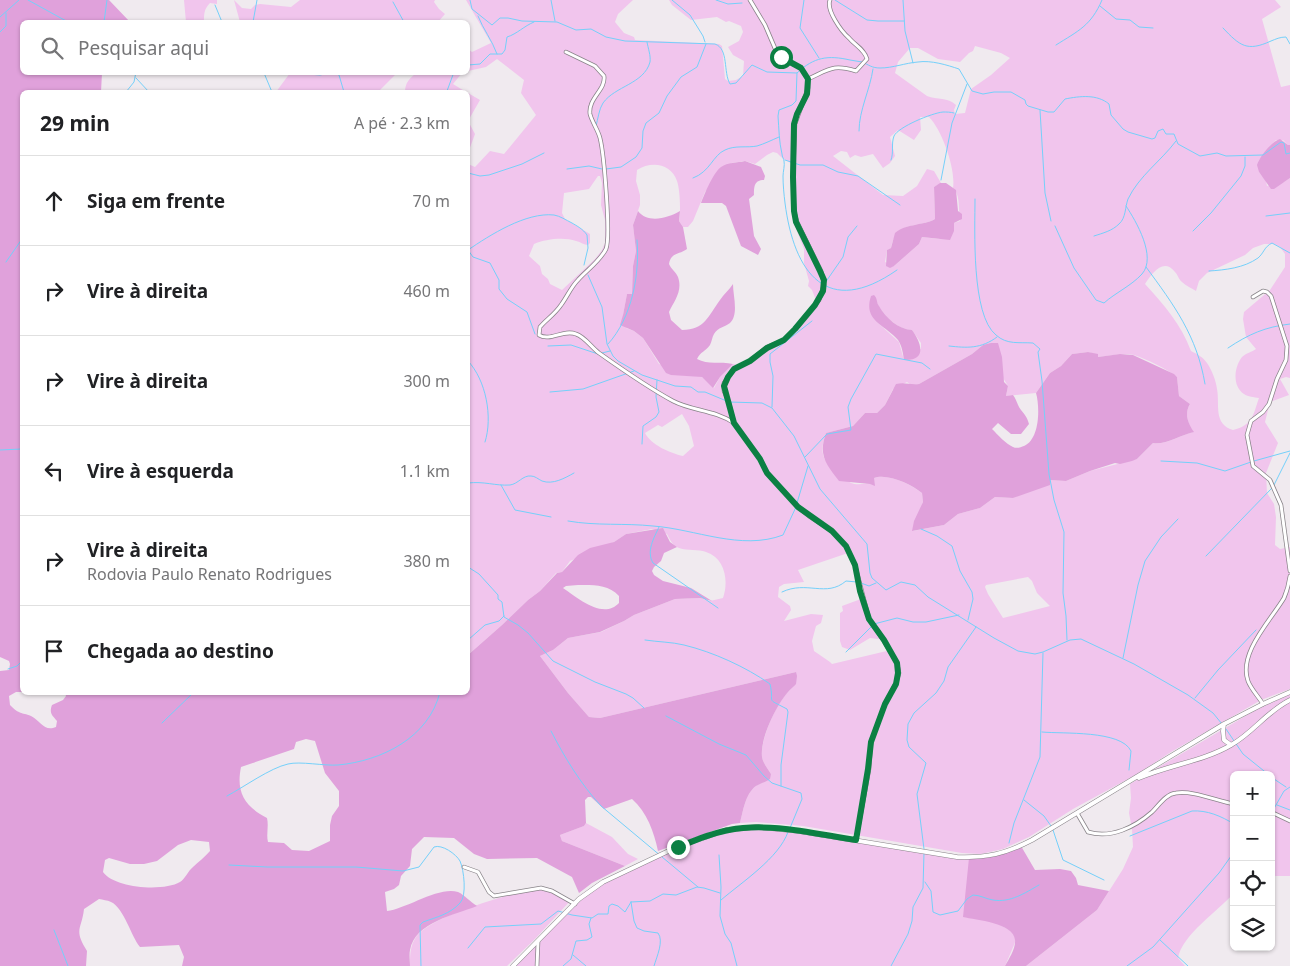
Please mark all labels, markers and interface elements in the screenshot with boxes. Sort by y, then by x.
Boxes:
search box [20,20,470,75]
icon: search [38,34,66,62]
text: Pesquisar aqui [78,35,209,61]
route start [770,46,793,69]
text: 29 min [40,109,110,137]
text: A pé · 2.3 km [354,112,450,134]
icon: ahead [40,187,68,215]
text: Siga em frente [87,188,225,214]
text: 70 m [413,190,450,212]
icon: right [40,277,68,305]
text: Vire à direita [87,278,208,304]
text: 460 m [403,280,450,302]
icon: right [40,367,68,395]
text: Vire à direita [87,368,208,394]
text: 300 m [403,370,450,392]
icon: left [40,457,68,485]
text: Vire à esquerda [87,458,234,484]
text: 1.1 km [400,460,450,482]
text: Vire à direita [87,537,208,563]
icon: right [40,547,68,575]
text: 380 m [403,550,450,572]
text: Rodovia Paulo Renato Rodrigues [87,563,332,585]
icon: arrive [40,637,68,665]
text: Chegada ao destino [87,638,274,664]
map controls [1230,771,1275,951]
button: + [1230,771,1275,816]
button: − [1230,816,1275,861]
route end [667,836,690,859]
button: locate [1230,861,1275,906]
button: layers [1230,906,1275,951]

